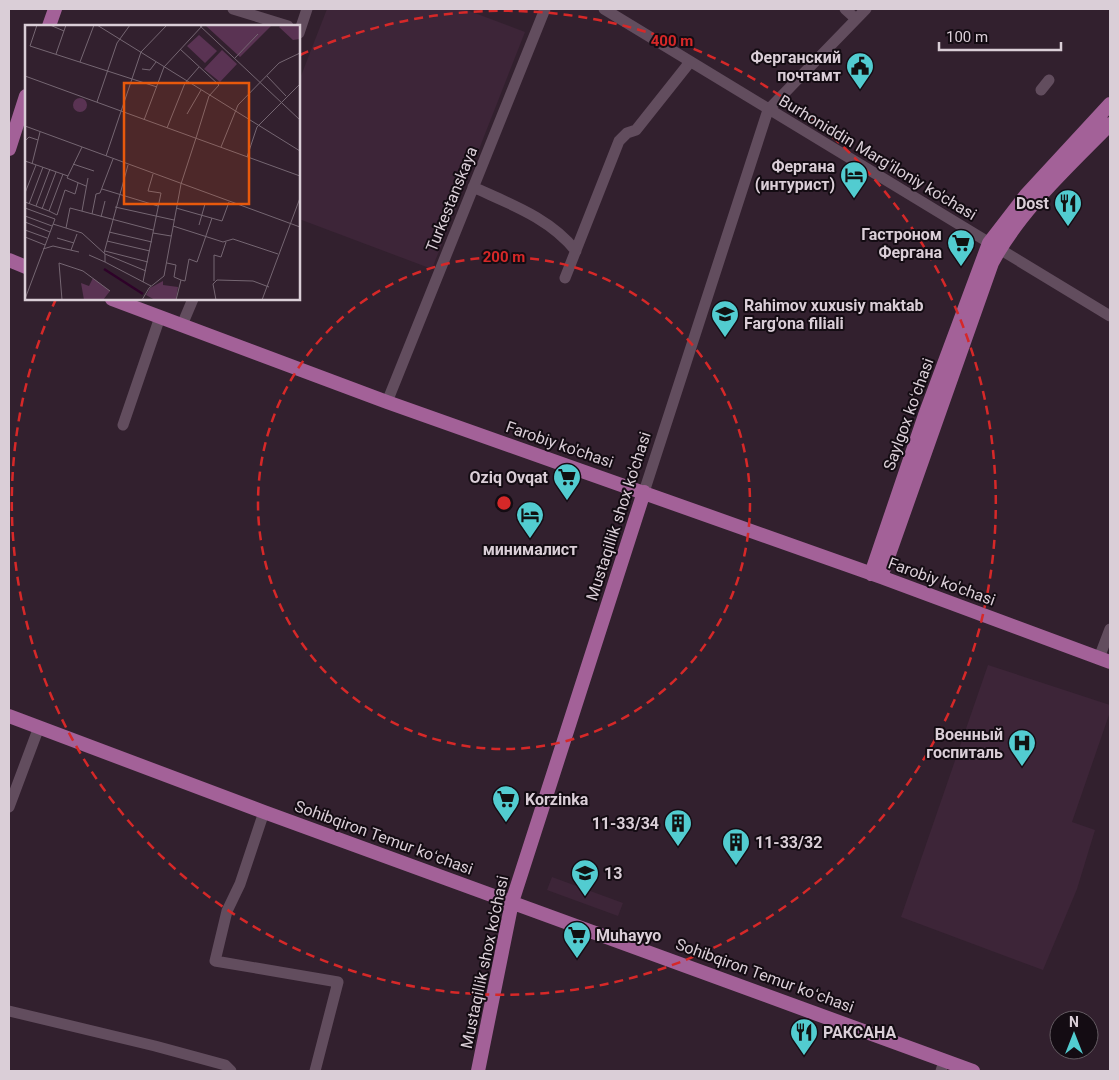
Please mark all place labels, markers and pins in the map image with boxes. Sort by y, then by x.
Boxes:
place label: Ферганский почтамт [751,48,841,85]
public building icon: Ферганский почтамт [845,51,875,90]
place label: Фергана (интурист) [755,157,835,194]
hotel icon: Фергана (интурист) [839,160,869,199]
restaurant icon: Dost [1053,188,1083,227]
place label: Dost [1016,194,1050,213]
place label: Гастроном Фергана [861,225,942,262]
supermarket icon: Гастроном Фергана [946,228,976,267]
place label: Rahimov xuxusiy maktab Farg'ona filiali [744,296,924,333]
school or university icon: Rahimov xuxusiy maktab Farg'ona filiali [710,299,740,338]
supermarket icon: Oziq Ovqat [552,462,582,501]
place label: Oziq Ovqat [470,468,549,487]
centre of rings [495,494,513,512]
hotel icon: минималист [515,500,545,539]
place label: минималист [483,540,577,559]
place label: Военный госпиталь [926,725,1003,762]
hospital icon: Военный госпиталь [1007,728,1037,767]
supermarket icon: Korzinka [491,784,521,823]
place label: Korzinka [525,790,589,809]
building icon: 11-33/34 [663,808,693,847]
place label: 11-33/34 [592,814,659,833]
building icon: 11-33/32 [721,827,751,866]
place label: 11-33/32 [755,833,822,852]
school or university icon: 13 [570,858,600,897]
place label: 13 [604,864,622,883]
supermarket icon: Muhayyo [562,920,592,959]
place label: Muhayyo [596,926,661,945]
restaurant icon: РАКСАНА [789,1017,819,1056]
place label: РАКСАНА [823,1023,897,1042]

